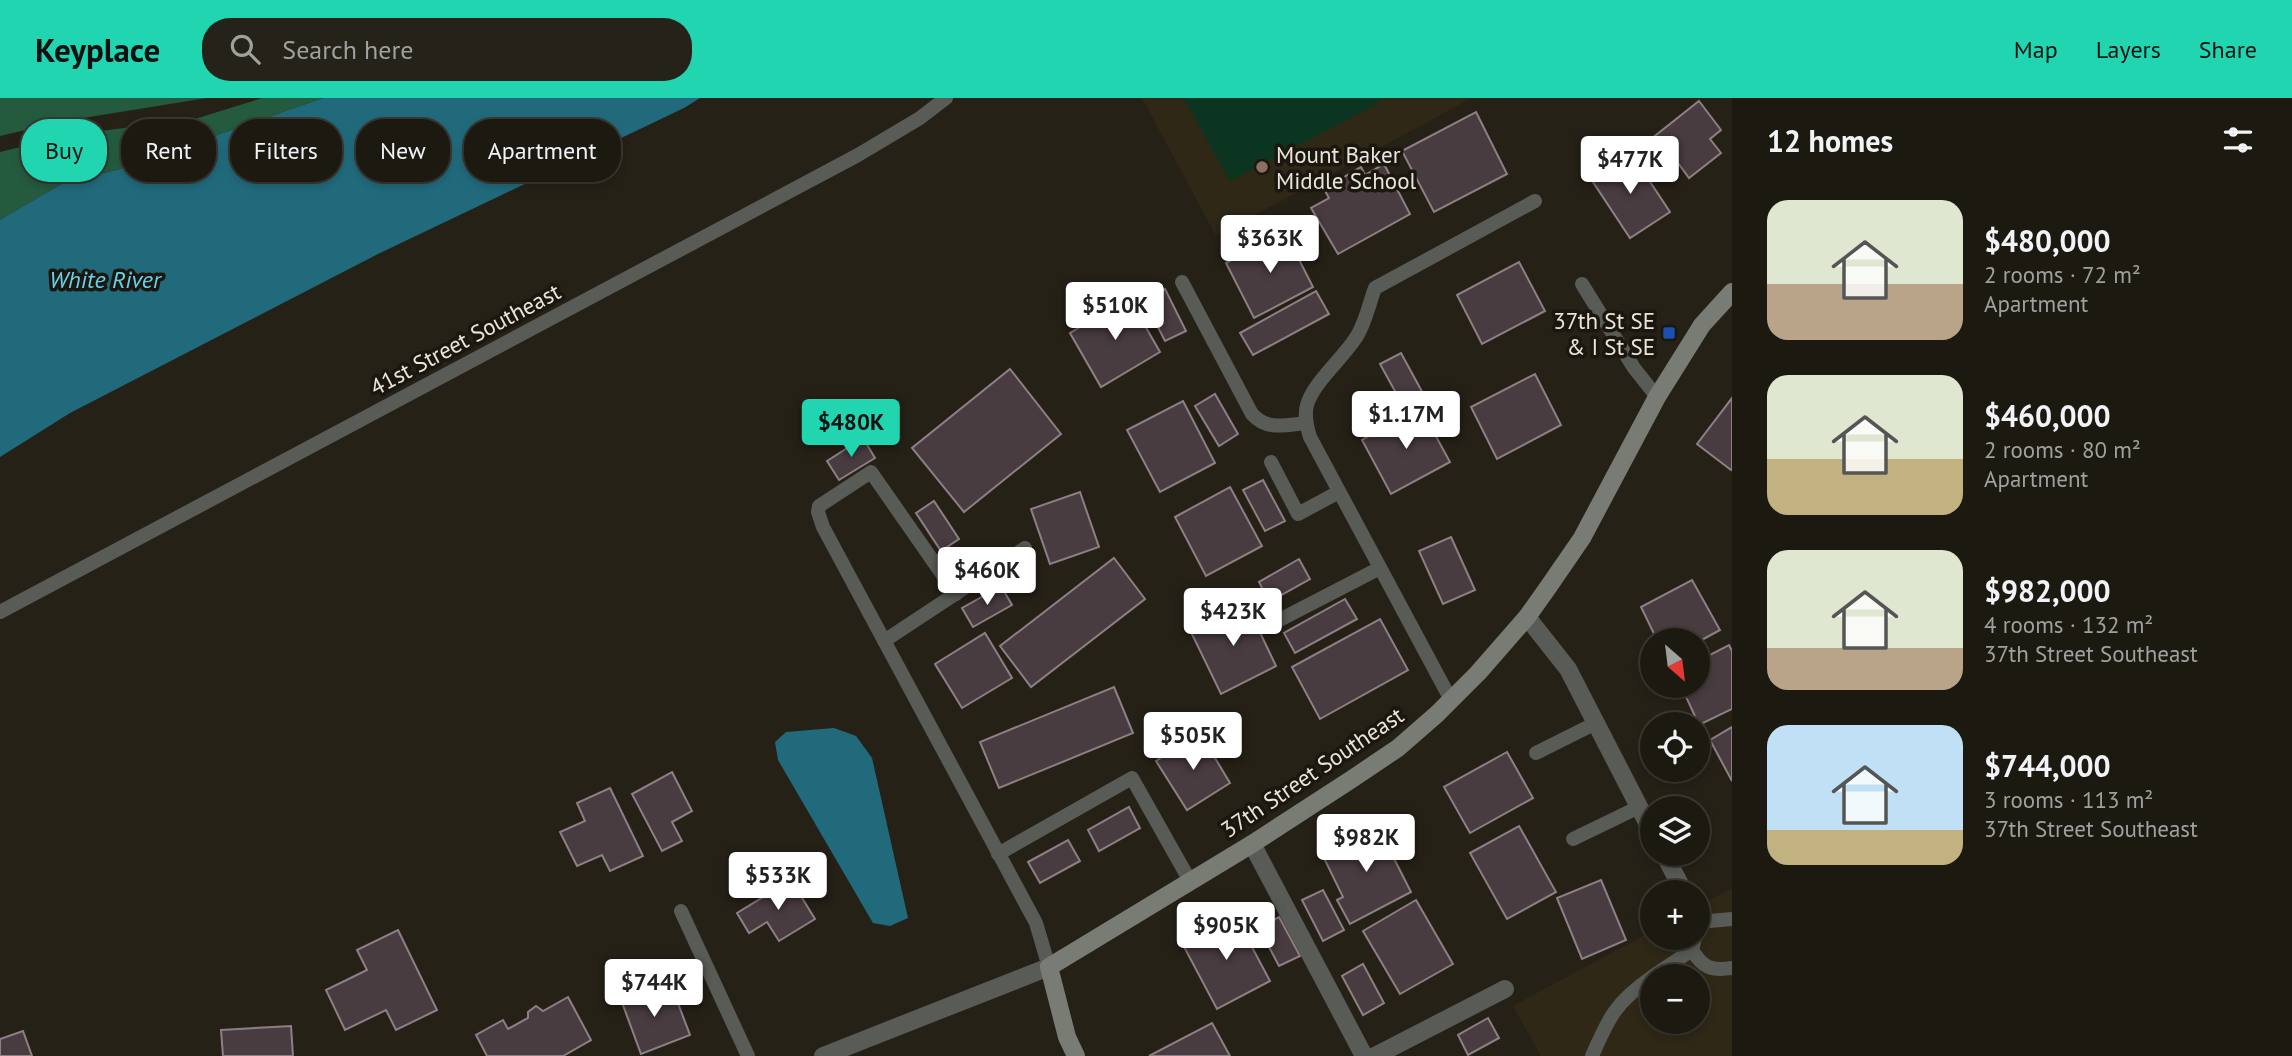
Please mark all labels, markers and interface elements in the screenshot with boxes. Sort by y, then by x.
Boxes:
search box [202,18,692,81]
text: Keyplace [35,28,160,71]
icon: search [226,30,264,68]
text: Search here [282,33,413,66]
text: Map [2014,34,2058,65]
text: Layers [2096,34,2161,65]
text: Share [2199,34,2257,65]
chip: Buy [21,119,107,182]
chip: Rent [121,119,216,182]
chip: Filters [230,119,342,182]
chip: New [356,119,450,182]
chip: Apartment [464,119,621,182]
text: 12 homes [1767,121,1893,160]
icon: filters [2219,121,2257,159]
pin: $477K [1581,136,1679,196]
place label: Mount Baker Middle School [1276,140,1416,195]
text: $477K [1597,144,1663,173]
marker: Mount Baker Middle School [1254,159,1270,175]
pin: $363K [1221,216,1319,275]
text: $480,000 [1984,221,2111,260]
text: $363K [1237,223,1303,252]
icon: home [1823,228,1907,312]
text: 2 rooms · 72 m² [1984,260,2141,289]
water label: White River [49,264,163,295]
street label: 41st Street Southeast [365,276,565,401]
pin: $510K [1066,282,1164,342]
text: Apartment [1984,289,2088,318]
text: $510K [1082,290,1148,319]
place label: 37th St SE & I St SE [1553,306,1655,361]
marker: 37th St SE & I St SE [1661,325,1677,341]
pin: $1.17M [1349,392,1463,451]
text: $460,000 [1984,396,2111,435]
text: $1.17M [1368,399,1444,428]
pin: $480K [802,400,900,459]
icon: home [1823,403,1907,487]
text: $480K [818,407,884,436]
text: 2 rooms · 80 m² [1984,435,2141,464]
text: Apartment [1984,464,2088,493]
pin: $460K [938,547,1036,607]
text: $460K [954,555,1020,584]
text: $982,000 [1984,571,2111,610]
icon: home [1823,578,1907,662]
pin: $423K [1184,588,1282,648]
text: $423K [1200,596,1266,625]
text: 4 rooms · 132 m² [1984,610,2153,639]
north arrow [1640,628,1710,698]
map controls [1640,628,1710,1034]
text: 37th Street Southeast [1984,639,2198,668]
street label: 37th Street Southeast [1215,700,1409,844]
pin: $505K [1144,712,1242,772]
button: locate [1640,712,1710,782]
text: $505K [1160,720,1226,749]
text: $744,000 [1984,746,2111,785]
icon: home [1823,753,1907,837]
text: 3 rooms · 113 m² [1984,785,2153,814]
button: layers [1640,796,1710,866]
pin: $982K [1317,814,1415,874]
text: 37th Street Southeast [1984,814,2198,843]
text: $982K [1333,822,1399,851]
pin: $533K [729,852,827,912]
text: $533K [745,860,811,889]
button: + [1640,880,1710,950]
pin: $905K [1177,902,1275,962]
text: $905K [1193,910,1259,939]
pin: $744K [605,960,703,1019]
button: − [1640,964,1710,1034]
text: $744K [621,967,687,996]

